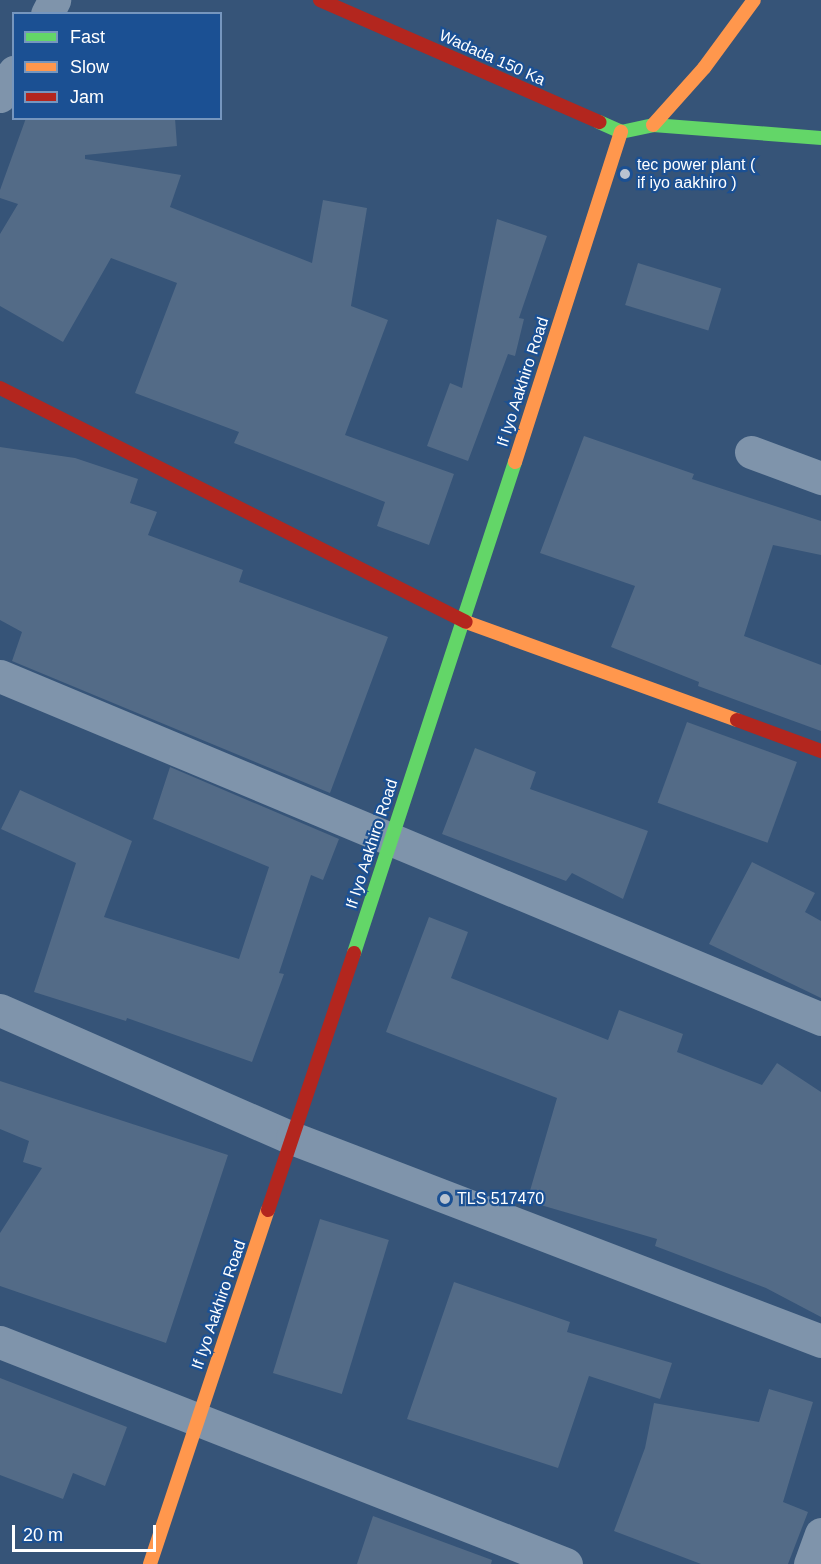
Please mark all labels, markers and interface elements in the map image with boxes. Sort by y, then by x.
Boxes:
legend [12,12,222,120]
street label: Wadada 150 Ka [436,26,548,90]
text: Fast [70,27,105,47]
text: Slow [70,57,109,77]
text: Jam [70,87,104,107]
place label: tec power plant ( if iyo aakhiro ) [637,155,755,193]
marker: tec power plant ( if iyo aakhiro ) [618,167,632,181]
street label: If Iyo Aakhiro Road [493,314,553,450]
street label: If Iyo Aakhiro Road [342,776,402,912]
place label: TLS 517470 [457,1189,544,1209]
marker: TLS 517470 [438,1192,452,1206]
street label: If Iyo Aakhiro Road [188,1238,250,1372]
scale bar [15,1513,159,1551]
text: 20 m [23,1525,63,1545]

